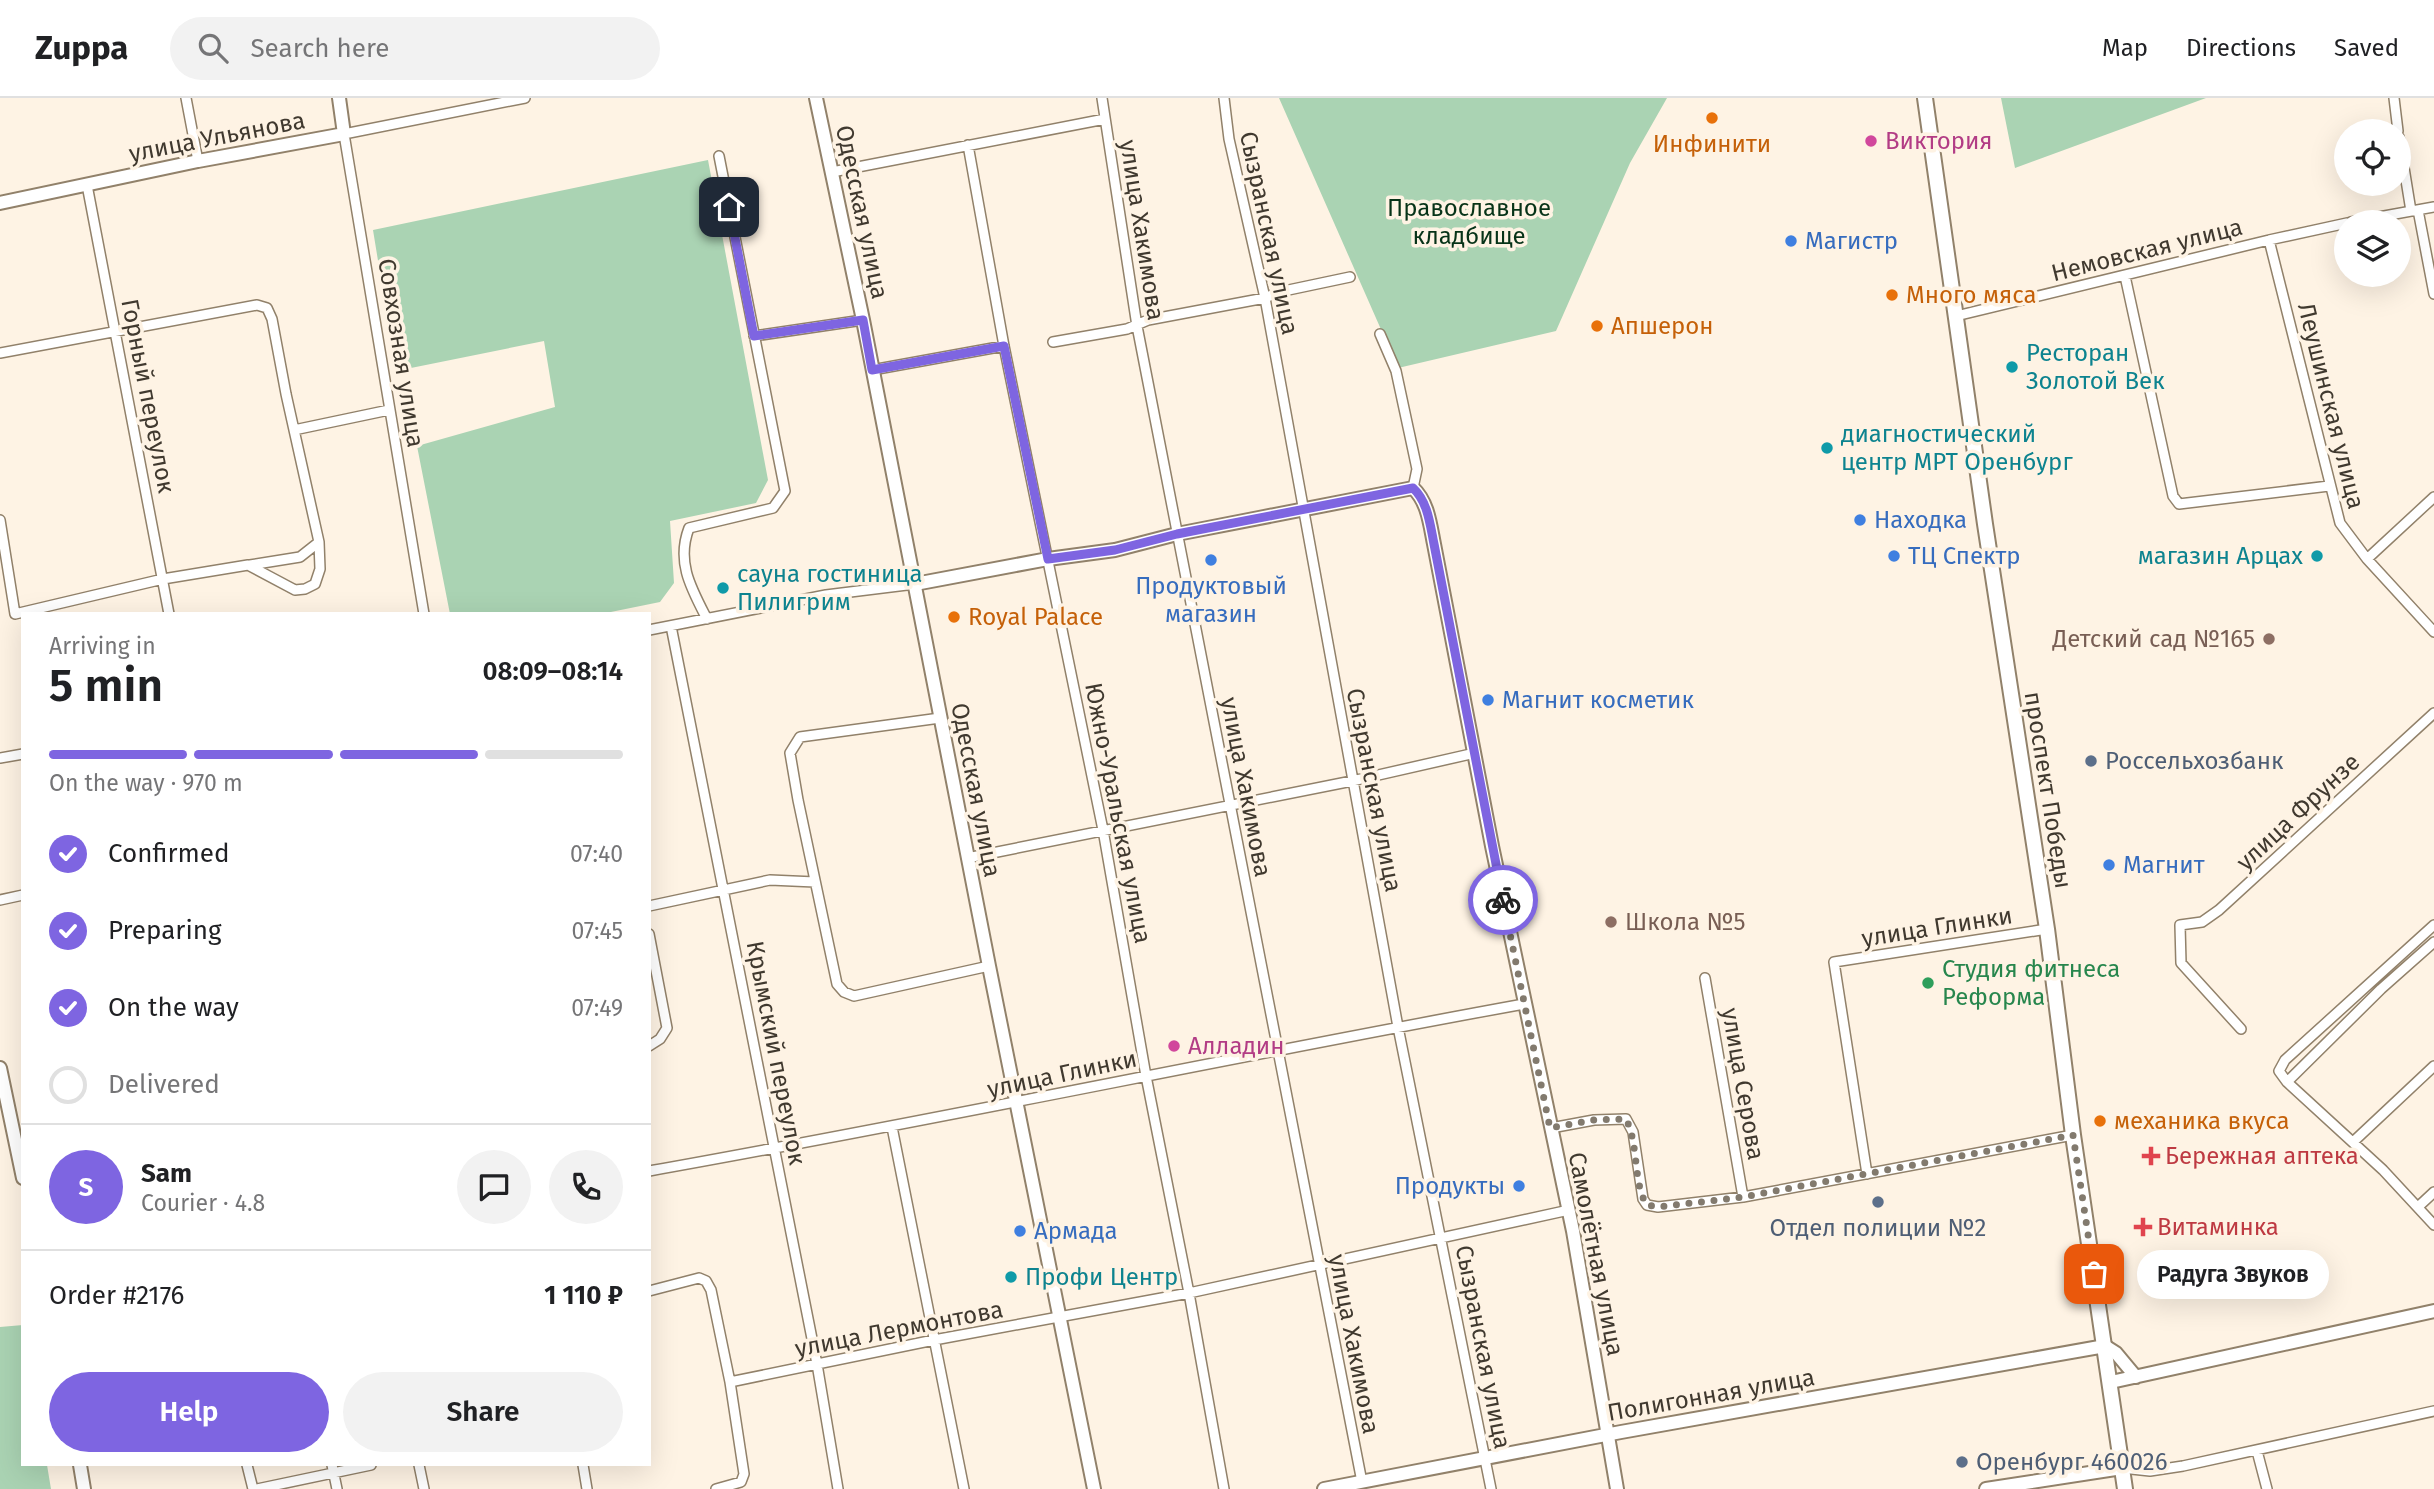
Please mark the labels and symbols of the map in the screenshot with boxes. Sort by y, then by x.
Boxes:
street label: улица Ульянова [127,106,307,168]
marker: Инфинити [1704,110,1720,126]
street label: Одесская улица [830,123,894,301]
place label: Виктория [1885,127,1993,155]
street label: Сызранская улица [1234,129,1304,337]
place label: Инфинити [1653,130,1771,158]
marker: Виктория [1863,133,1879,149]
street label: улица Хакимова [1114,138,1170,322]
pin [699,177,759,237]
park label: Православное кладбище [1387,194,1551,250]
street label: Немовская улица [2049,213,2245,287]
place label: Магистр [1805,227,1898,255]
marker: Магистр [1783,233,1799,249]
street label: Совхозная улица [372,257,430,449]
place label: Много мяса [1906,281,2037,309]
marker: Много мяса [1884,287,1900,303]
street label: Горный переулок [115,297,181,496]
street label: Леушинская улица [2292,300,2370,512]
place label: Апшерон [1611,312,1714,340]
marker: Апшерон [1589,318,1605,334]
place label: Ресторан Золотой Век [2026,339,2165,395]
marker: Ресторан Золотой Век [2004,359,2020,375]
place label: диагностический центр МРТ Оренбург [1841,420,2073,476]
marker: диагностический центр МРТ Оренбург [1819,440,1835,456]
place label: Находка [1874,506,1967,534]
marker: Находка [1852,512,1868,528]
place label: ТЦ Спектр [1908,542,2021,570]
place label: магазин Арцах [2138,542,2303,570]
marker: ТЦ Спектр [1886,548,1902,564]
marker: магазин Арцах [2309,548,2325,564]
marker: Продуктовый магазин [1203,552,1219,568]
place label: сауна гостиница Пилигрим [737,560,923,616]
place label: Продуктовый магазин [1135,572,1287,628]
marker: сауна гостиница Пилигрим [715,580,731,596]
place label: Royal Palace [968,603,1103,631]
marker: Royal Palace [946,609,962,625]
place label: Детский сад №165 [2051,625,2255,653]
marker: Детский сад №165 [2261,631,2277,647]
street label: Южно-Уральская улица [1079,680,1157,946]
street label: Сызранская улица [1341,686,1407,894]
place label: Магнит косметик [1502,686,1694,714]
street label: проспект Победы [2019,690,2077,890]
marker: Магнит косметик [1480,692,1496,708]
street label: улица Хакимова [1215,695,1277,879]
street label: Одесская улица [945,701,1007,879]
place label: Россельхозбанк [2105,747,2284,775]
street label: улица Фрунзе [2231,748,2365,876]
marker: Россельхозбанк [2083,753,2099,769]
place label: Магнит [2123,851,2205,879]
marker: Магнит [2101,857,2117,873]
courier [1468,865,1538,935]
street label: улица Глинки [1860,901,2014,953]
place label: Школа №5 [1625,908,1745,936]
marker: Школа №5 [1603,914,1619,930]
street label: Крымский переулок [741,939,812,1168]
place label: Студия фитнеса Реформа [1942,955,2120,1011]
marker: Студия фитнеса Реформа [1920,975,1936,991]
street label: улица Серова [1716,1006,1770,1162]
place label: Алладин [1188,1032,1284,1060]
marker: Алладин [1166,1038,1182,1054]
street label: улица Глинки [985,1044,1139,1104]
place label: механика вкуса [2114,1107,2289,1135]
marker: механика вкуса [2092,1113,2108,1129]
place label: Бережная аптека [2165,1142,2359,1170]
marker: Бережная аптека [2143,1148,2159,1164]
street label: Самолётная улица [1563,1150,1629,1358]
place label: Продукты [1395,1172,1505,1200]
marker: Продукты [1511,1178,1527,1194]
marker: Отдел полиции №2 [1870,1194,1886,1210]
place label: Витаминка [2157,1213,2279,1241]
place label: Отдел полиции №2 [1770,1214,1986,1242]
place label: Армада [1034,1217,1118,1245]
marker: Витаминка [2135,1219,2151,1235]
marker: Армада [1012,1223,1028,1239]
street label: Сызранская улица [1450,1243,1516,1451]
pin [2064,1244,2124,1304]
callout: Радуга Звуков [2136,1250,2328,1298]
street label: улица Хакимова [1323,1252,1385,1436]
place label: Профи Центр [1025,1263,1178,1291]
marker: Профи Центр [1003,1269,1019,1285]
street label: улица Лермонтова [793,1295,1005,1363]
street label: Полигонная улица [1605,1363,1817,1427]
place label: Оренбург 460026 [1976,1448,2167,1476]
marker: Оренбург 460026 [1954,1454,1970,1470]

